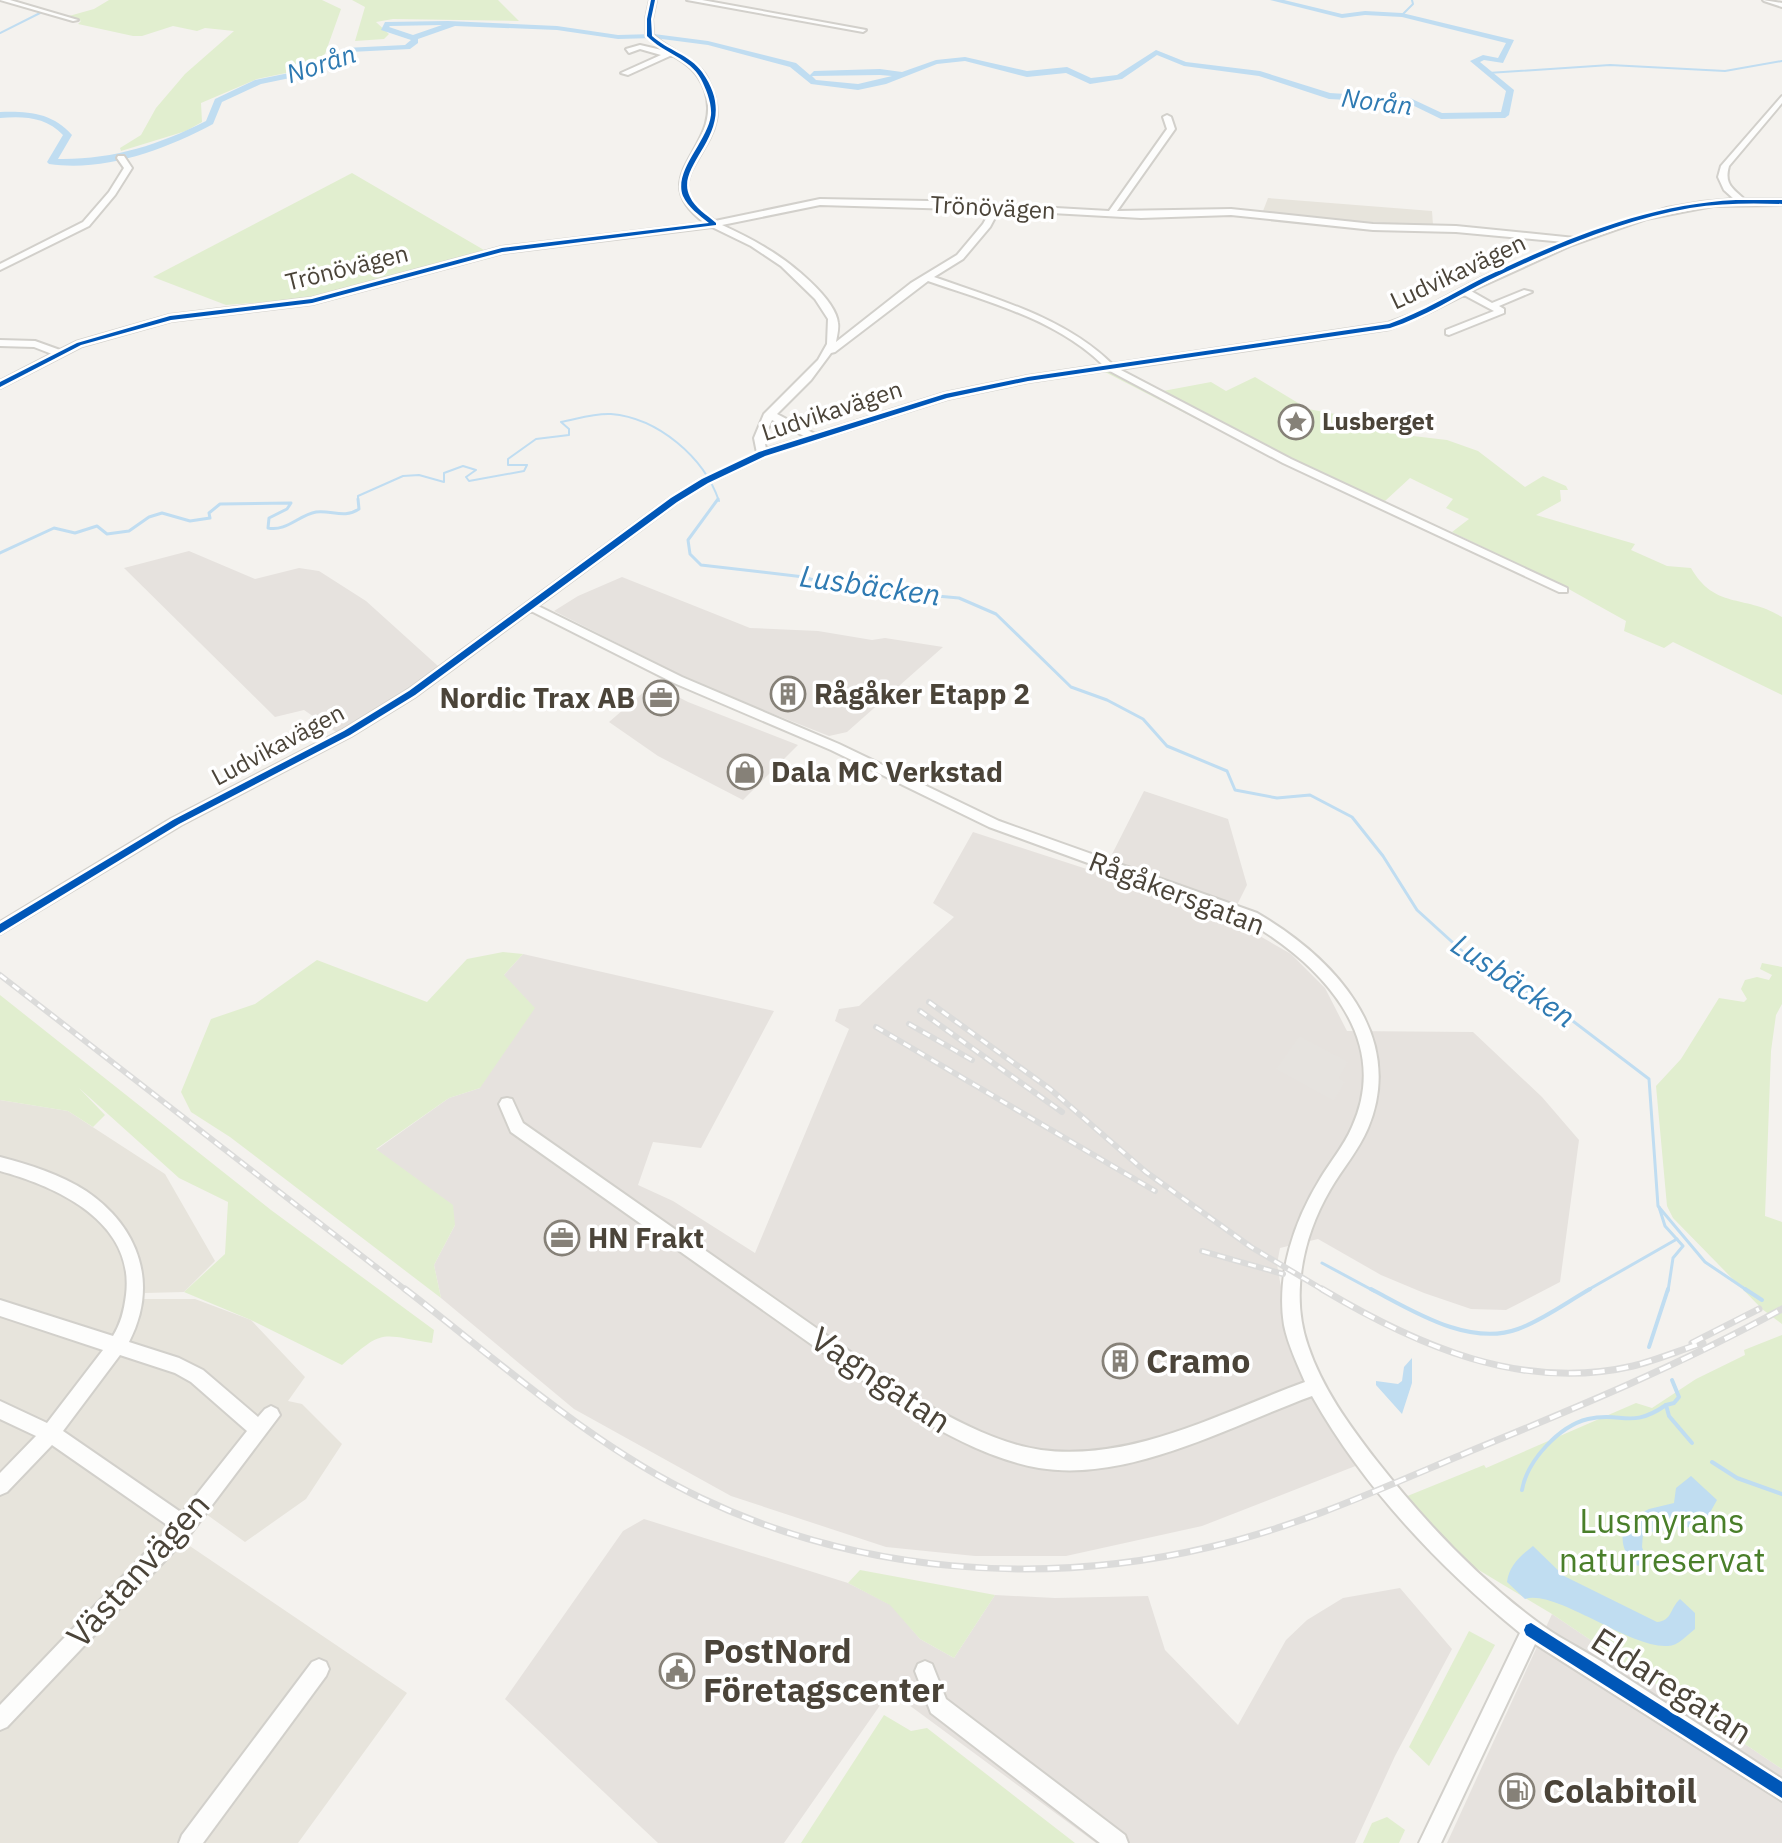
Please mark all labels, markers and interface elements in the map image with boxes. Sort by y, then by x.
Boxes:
water label: Norån [282,36,360,90]
water label: Norån [1340,80,1414,122]
street label: Trönövägen [930,188,1057,226]
street label: Ludvikavägen [1385,226,1531,316]
street label: Trönövägen [282,236,411,298]
street label: Ludvikavägen [757,372,906,448]
place icon: Lusberget [1277,403,1315,441]
place label: Lusberget [1322,405,1434,437]
water label: Lusbäcken [797,555,943,614]
building icon: Rågåker Etapp 2 [769,675,807,713]
place label: Rågåker Etapp 2 [814,675,1030,712]
place label: Nordic Trax AB [440,679,635,716]
office icon: Nordic Trax AB [642,679,680,717]
street label: Ludvikavägen [206,696,350,793]
shop icon: Dala MC Verkstad [726,753,764,791]
place label: Dala MC Verkstad [771,753,1003,790]
street label: Rågåkersgatan [1084,842,1271,943]
water label: Lusbäcken [1444,924,1584,1036]
office icon: HN Frakt [543,1219,581,1257]
place label: HN Frakt [588,1219,704,1256]
street label: Vagngatan [803,1316,960,1442]
place label: Cramo [1146,1338,1250,1382]
building icon: Cramo [1101,1342,1139,1380]
street label: Västanvägen [56,1483,218,1656]
park label: Lusmyrans naturreservat [1559,1498,1765,1581]
street label: Eldaregatan [1584,1617,1761,1754]
place label: PostNord Företagscenter [703,1628,944,1711]
public building icon: PostNord Företagscenter [658,1652,696,1690]
place label: Colabitoil [1543,1768,1696,1812]
fuel station icon: Colabitoil [1498,1772,1536,1810]

